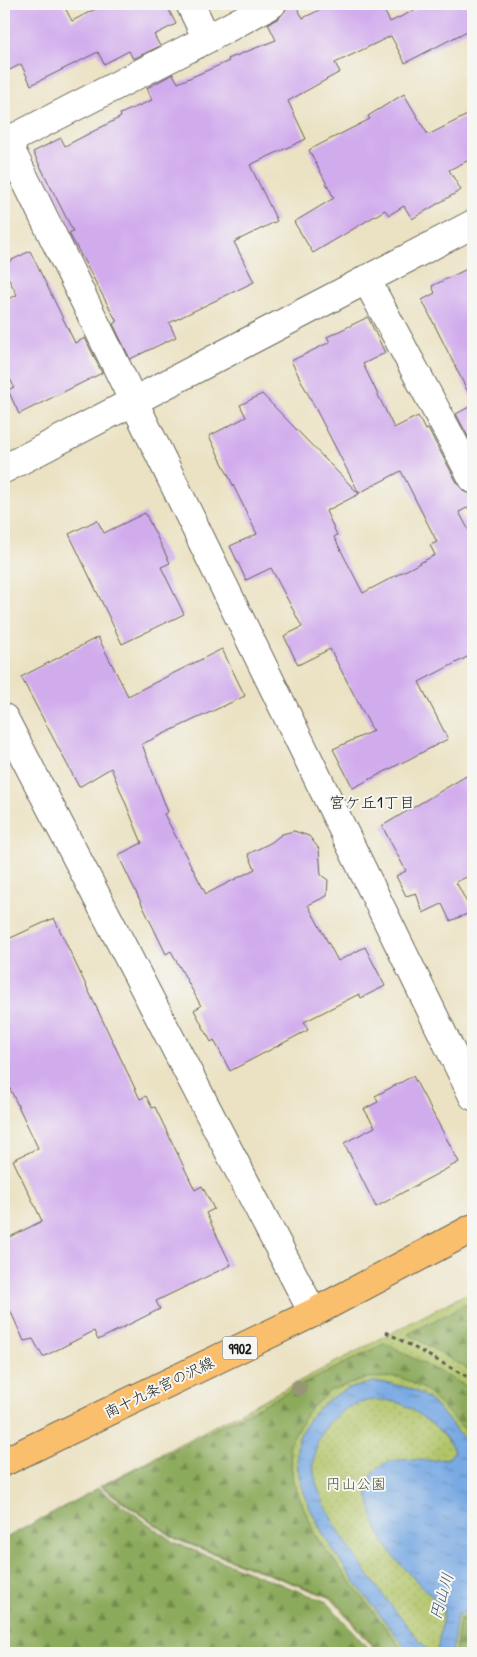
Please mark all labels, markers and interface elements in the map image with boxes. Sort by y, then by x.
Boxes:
district label: 宮ケ丘1丁目 [329,791,415,813]
road number: 9902 [222,1336,258,1360]
street label: 南十九条宮の沢線 [100,1351,218,1423]
park label: 円山公園 [326,1473,386,1494]
water label: 円山川 [424,1570,458,1622]

